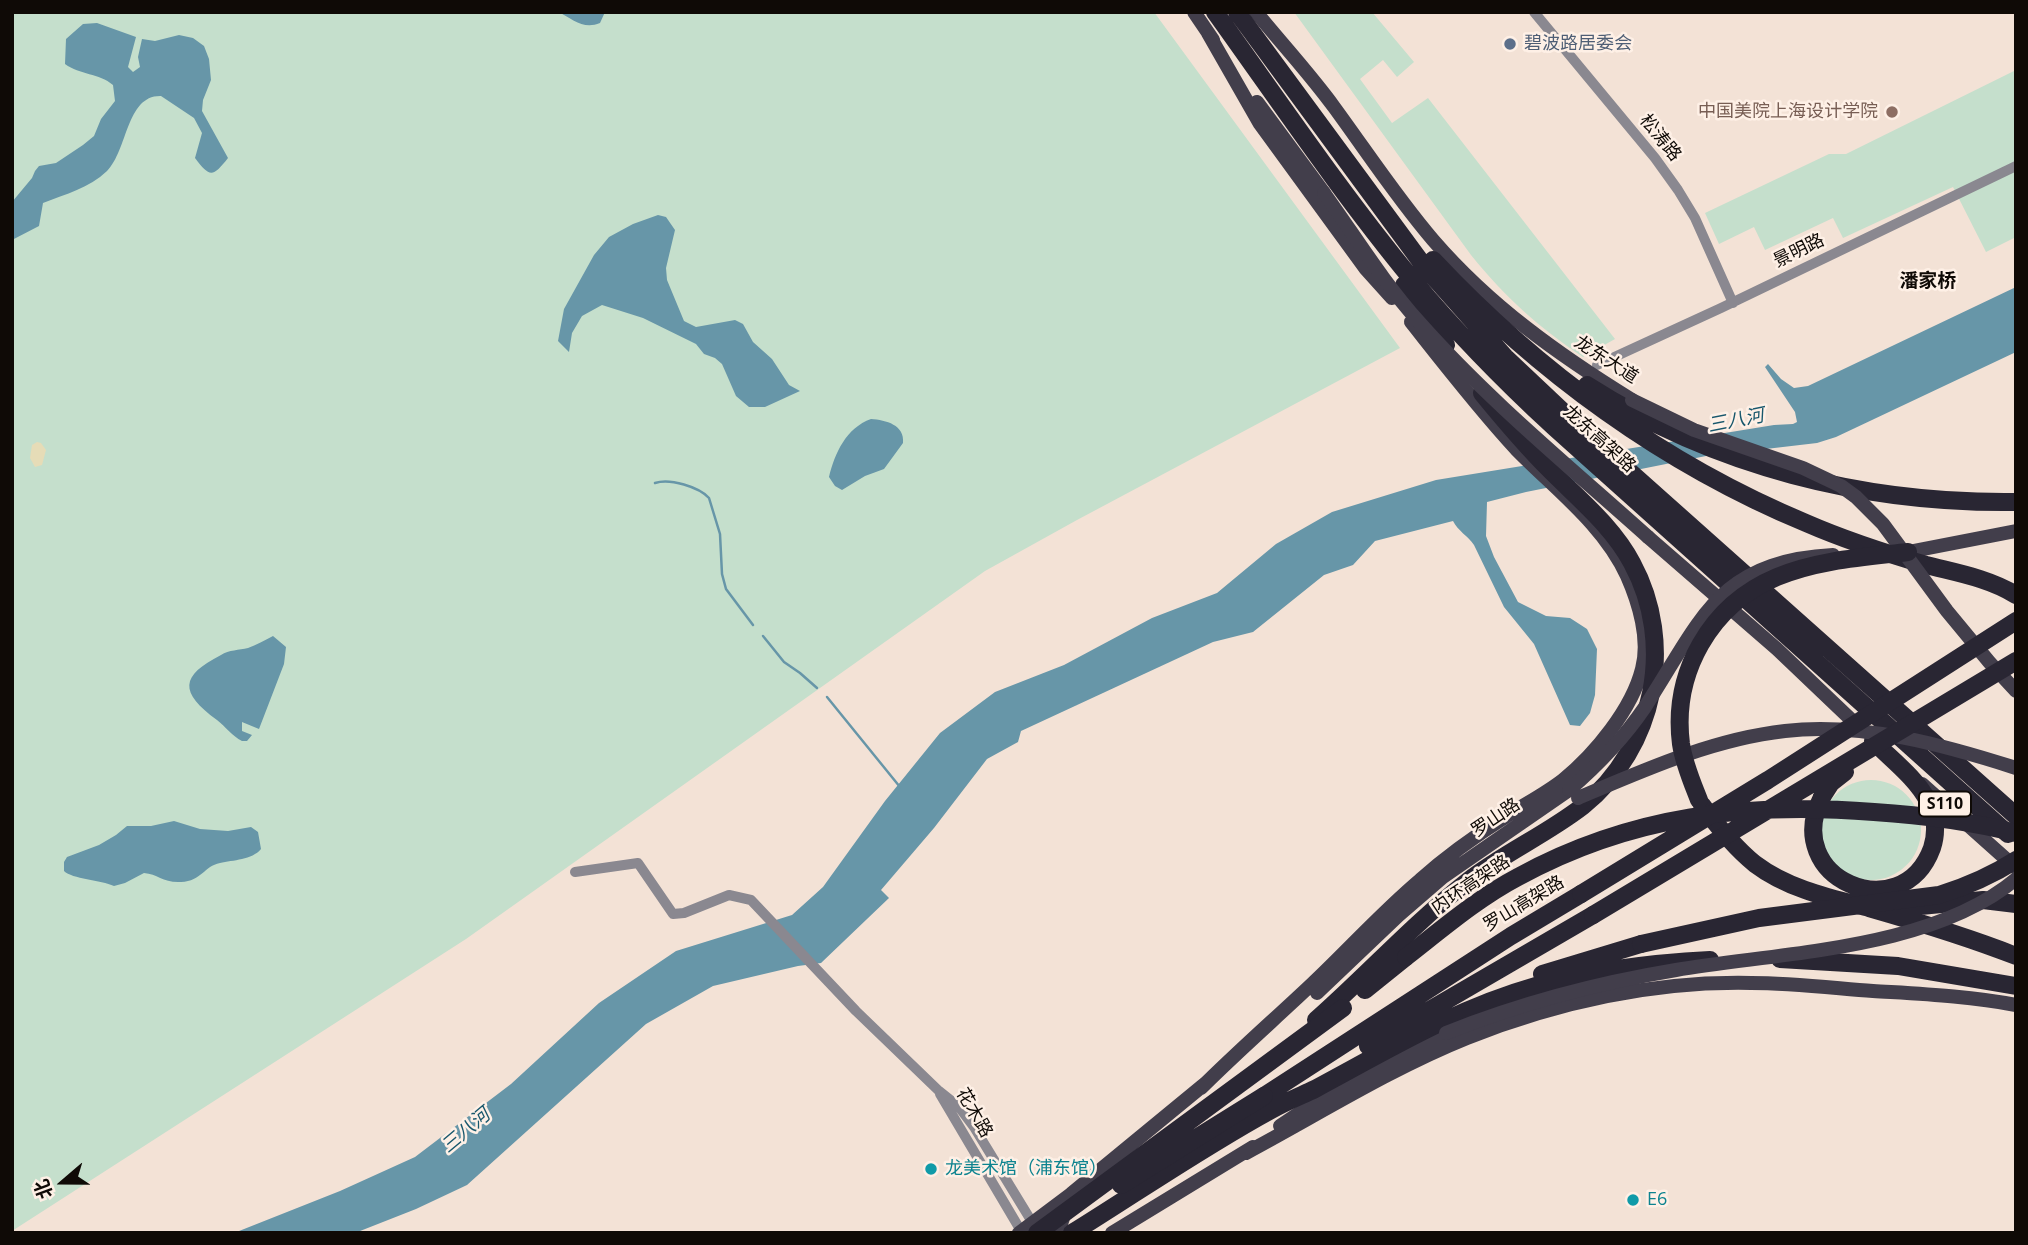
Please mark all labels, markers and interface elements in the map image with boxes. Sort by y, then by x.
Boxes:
place label: 碧波路居委会 [1524,33,1632,55]
marker: 碧波路居委会 [1502,36,1518,52]
place label: 中国美院上海设计学院 [1698,101,1878,123]
marker: 中国美院上海设计学院 [1884,104,1900,120]
street label: 松涛路 [1635,110,1685,166]
street label: 景明路 [1770,229,1828,273]
district label: 潘家桥 [1900,271,1956,293]
street label: 龙东大道 [1570,331,1642,389]
street label: 龙东高架路 [1558,401,1640,477]
water label: 三八河 [1706,404,1766,438]
road number: S110 [1919,792,1971,817]
street label: 罗山路 [1468,794,1524,842]
street label: 内环高架路 [1428,851,1514,919]
street label: 罗山高架路 [1480,872,1568,936]
street label: 花木路 [951,1084,997,1142]
water label: 三八河 [437,1104,495,1158]
north arrow [28,1147,98,1217]
place label: 龙美术馆（浦东馆） [945,1158,1107,1180]
marker: 龙美术馆（浦东馆） [923,1161,939,1177]
text: 北 [28,1176,59,1203]
place label: E6 [1647,1189,1667,1211]
marker: E6 [1625,1192,1641,1208]

